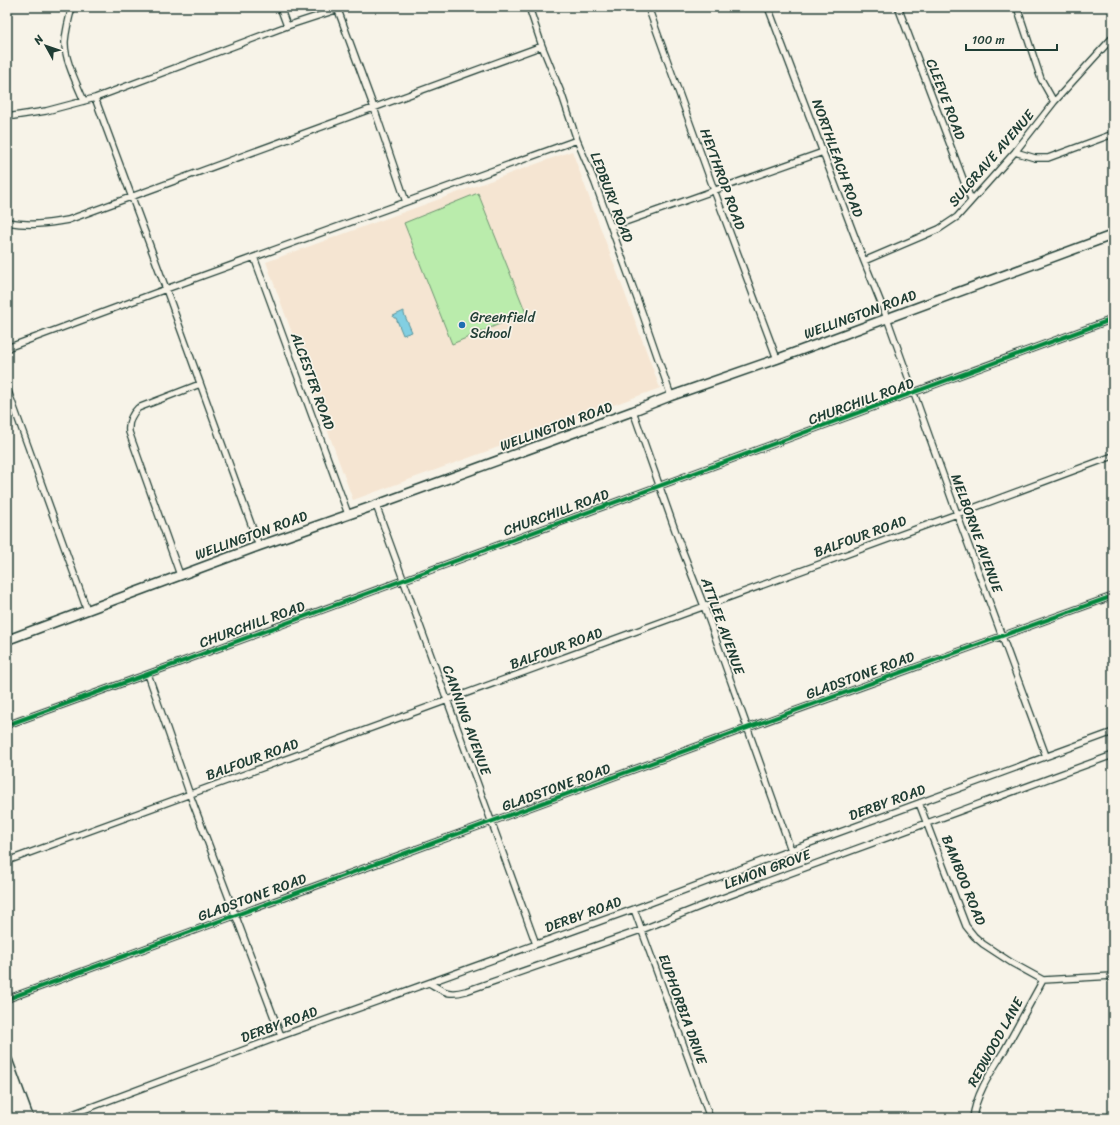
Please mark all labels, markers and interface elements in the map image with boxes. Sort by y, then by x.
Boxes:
north arrow [26,26,66,66]
scale bar [966,26,1057,52]
text: 100 m [972,29,1005,51]
text: N [28,31,49,50]
street label: CLEEVE ROAD [919,55,973,144]
street label: NORTHLEACH ROAD [805,95,871,221]
street label: SULGRAVE AVENUE [942,103,1042,213]
street label: HEYTHROP ROAD [693,125,753,234]
street label: LEDBURY ROAD [583,148,641,247]
street label: WELLINGTON ROAD [800,282,921,347]
place label: Greenfield School [470,305,536,346]
marker: Greenfield School [457,320,467,330]
street label: ALCESTER ROAD [283,328,342,434]
street label: CHURCHILL ROAD [805,371,918,432]
street label: WELLINGTON ROAD [496,394,617,459]
street label: MELBORNE AVENUE [943,470,1010,597]
street label: CHURCHILL ROAD [500,482,613,543]
street label: WELLINGTON ROAD [191,503,312,568]
street label: BALFOUR ROAD [810,508,911,565]
street label: ATTLEE AVENUE [693,573,752,679]
street label: CHURCHILL ROAD [196,594,309,655]
street label: BALFOUR ROAD [506,620,607,677]
street label: GLADSTONE ROAD [802,644,919,707]
street label: CANNING AVENUE [435,661,498,780]
street label: BALFOUR ROAD [202,731,303,788]
street label: GLADSTONE ROAD [498,756,615,819]
street label: DERBY ROAD [845,777,930,828]
street label: BAMBOO ROAD [934,831,993,930]
street label: LEMON GROVE [720,842,815,897]
street label: GLADSTONE ROAD [194,866,311,929]
street label: DERBY ROAD [541,889,626,940]
street label: EUPHORBIA DRIVE [651,950,715,1069]
street label: REDWOOD LANE [960,992,1031,1092]
street label: DERBY ROAD [237,999,322,1050]

